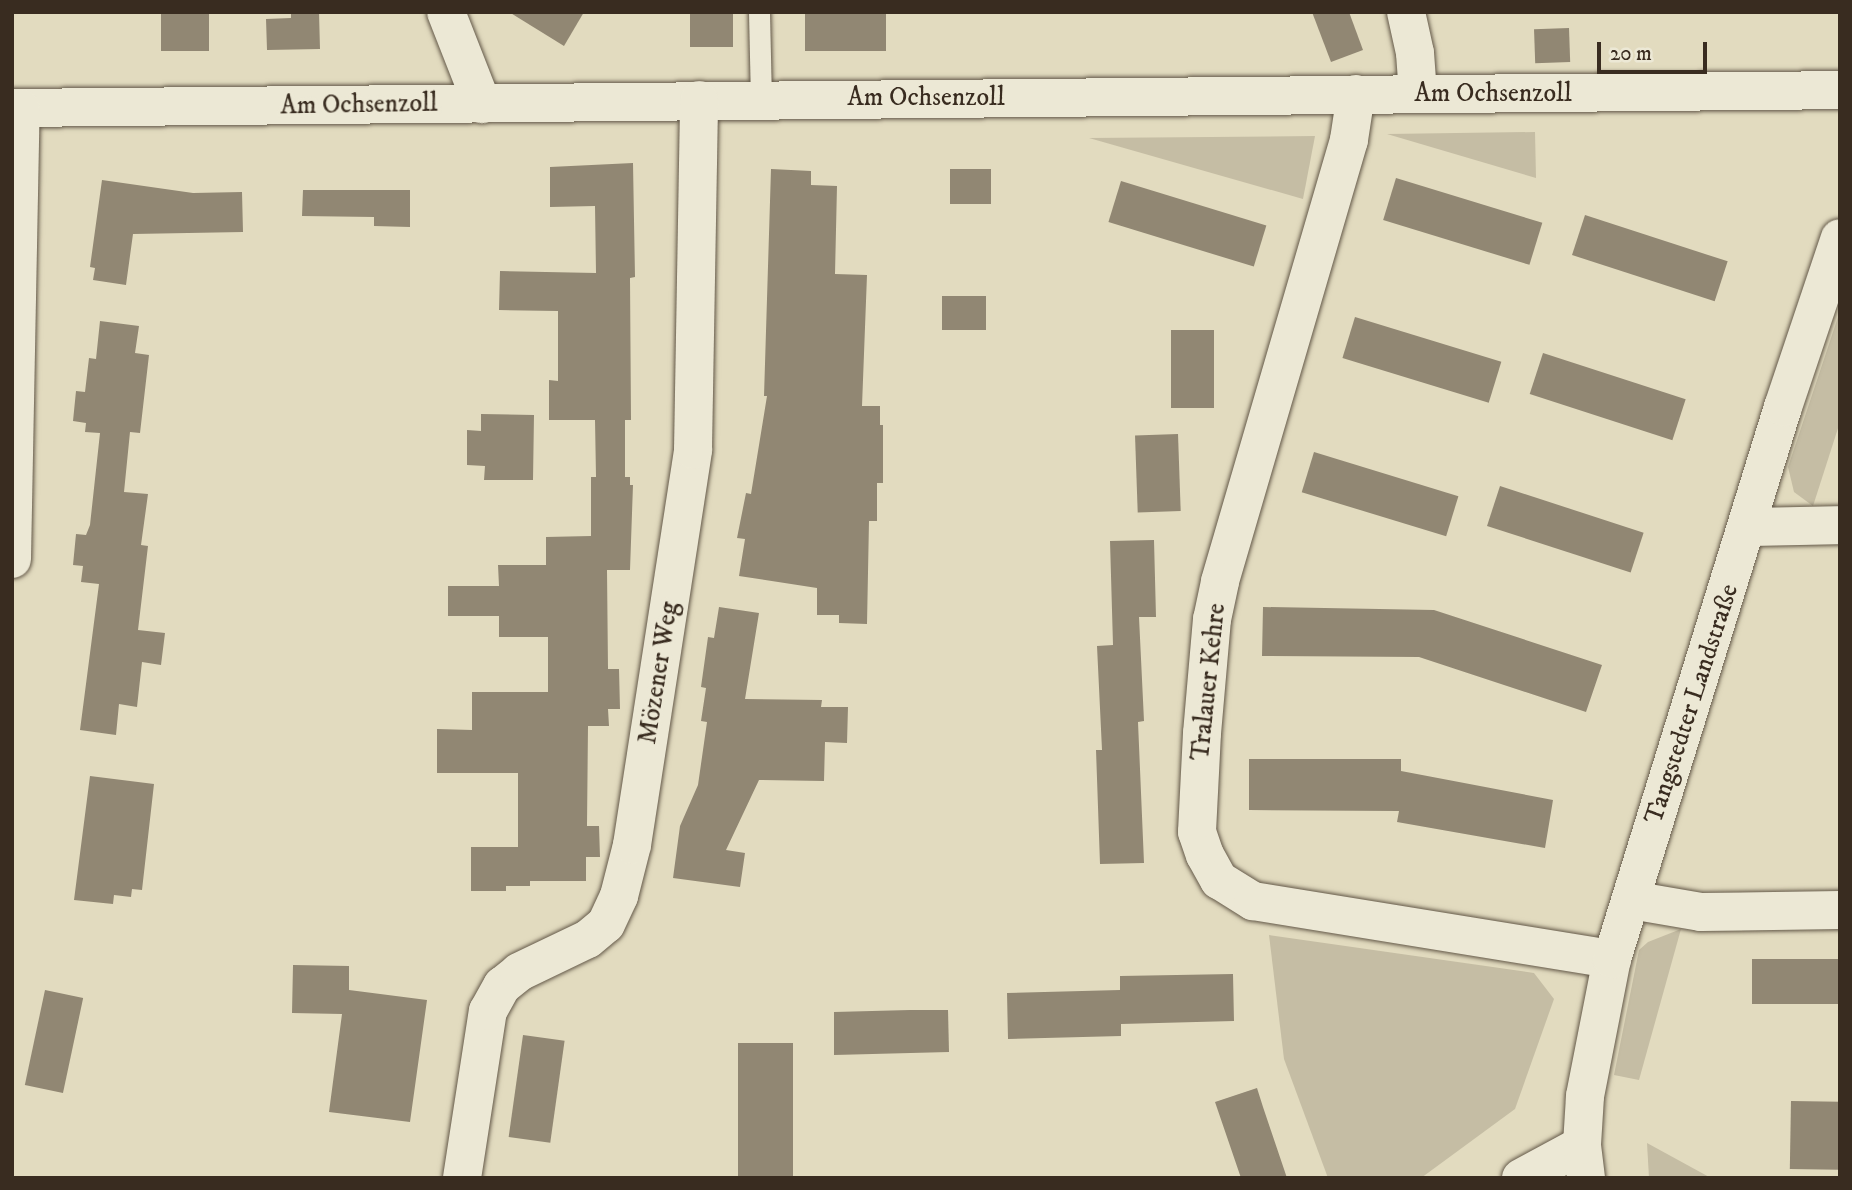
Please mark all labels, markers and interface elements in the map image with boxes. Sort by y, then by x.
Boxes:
scale bar [1600,28,1710,72]
text: 20 m [1610,41,1652,67]
street label: Am Ochsenzoll [1414,78,1572,110]
street label: Am Ochsenzoll [847,82,1005,114]
street label: Am Ochsenzoll [280,88,438,122]
street label: Tangstedter Landstraße [1639,580,1745,828]
street label: Mözener Weg [632,600,686,746]
street label: Tralauer Kehre [1185,602,1233,762]

